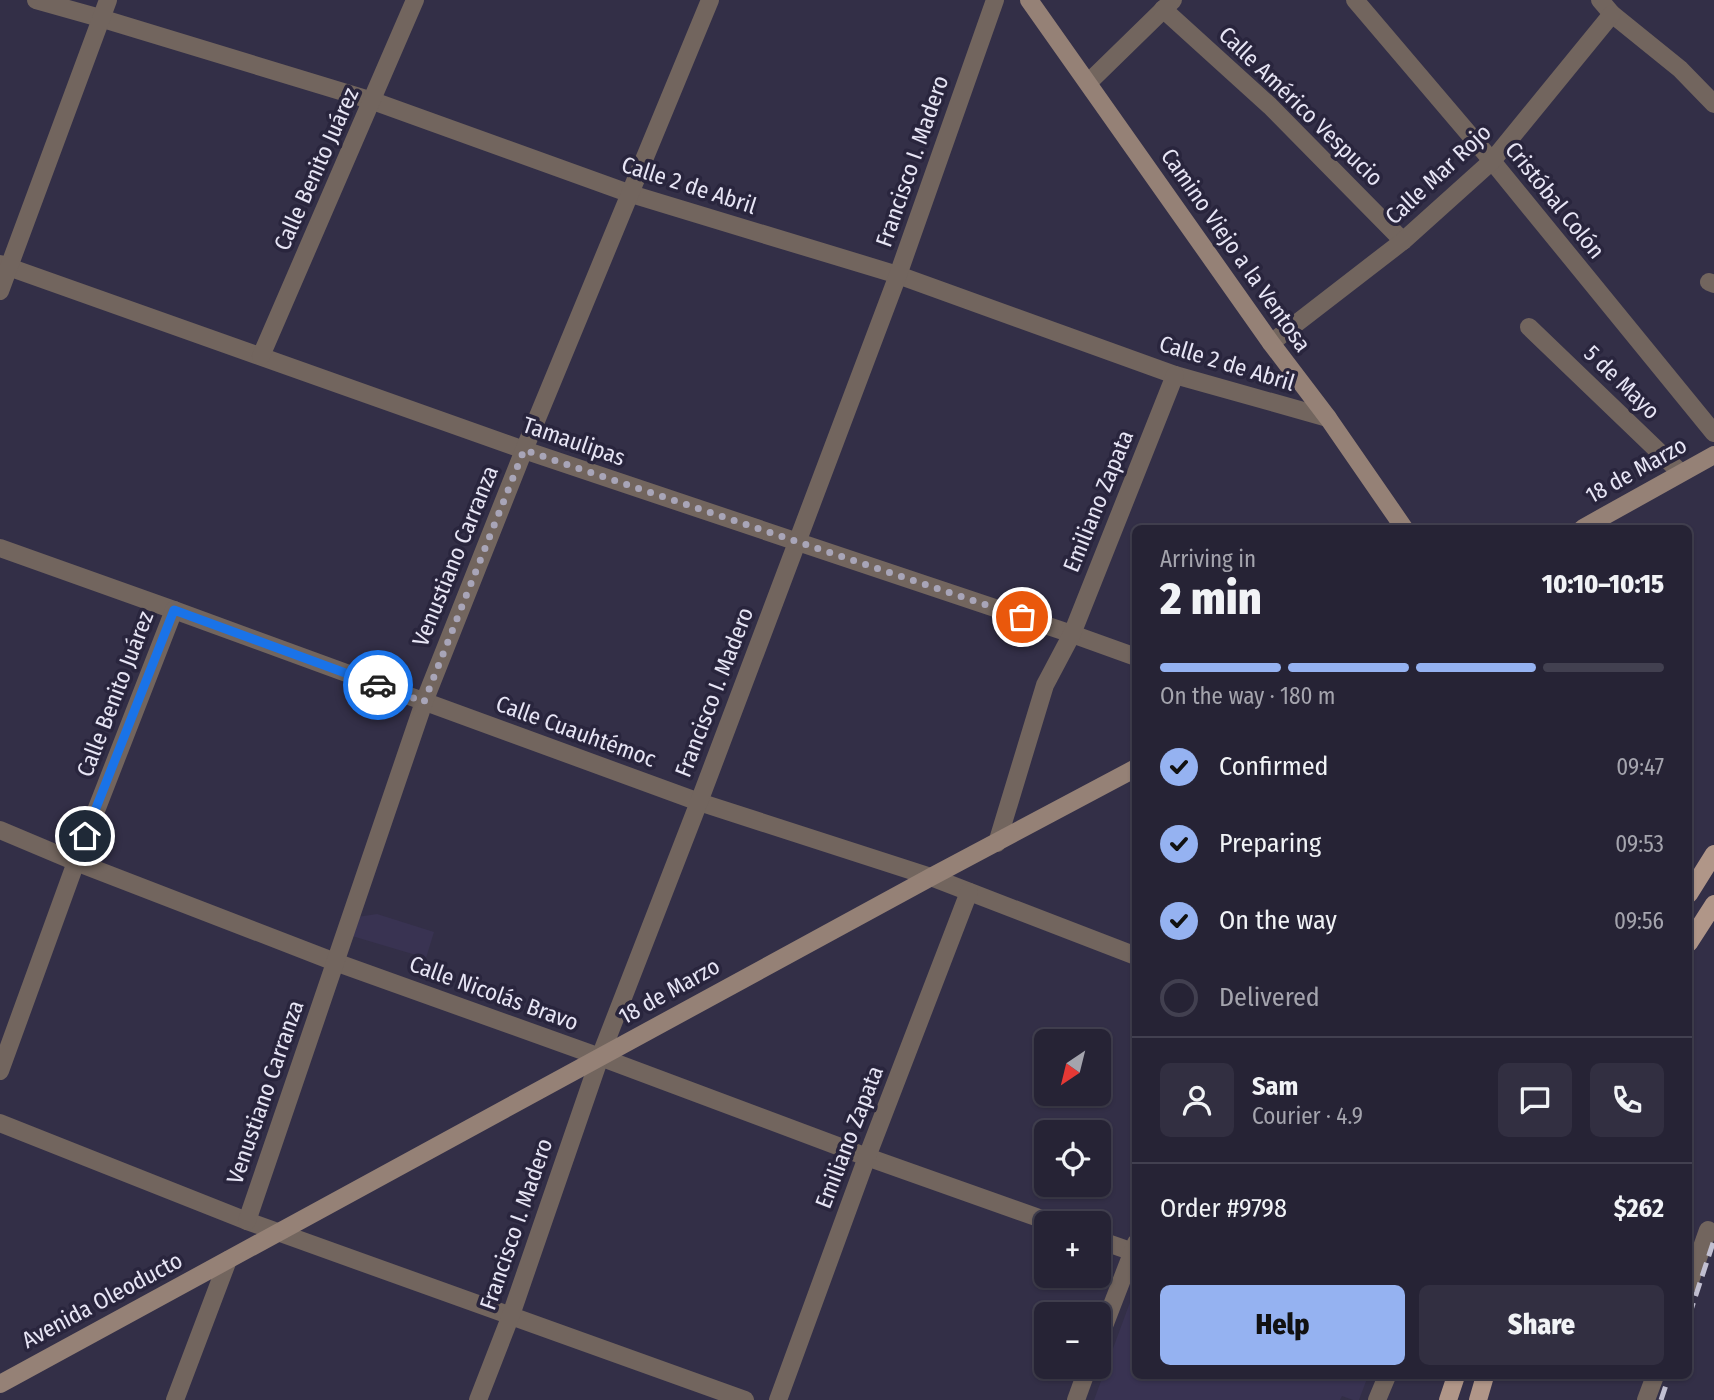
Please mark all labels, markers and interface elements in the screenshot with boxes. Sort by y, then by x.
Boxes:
street label: Calle Américo Vespucio [1213,20,1389,192]
street label: Francisco I. Madero [870,72,954,250]
street label: Calle Benito Juárez [268,83,364,255]
street label: Calle Mar Rojo [1379,118,1497,230]
street label: Cristóbal Colón [1499,136,1611,264]
street label: Camino Viejo a la Ventosa [1155,143,1317,357]
street label: Calle 2 de Abril [618,150,760,220]
street label: Calle 2 de Abril [1156,329,1298,397]
street label: 5 de Mayo [1578,339,1666,425]
street label: Tamaulipas [519,410,629,472]
street label: Emiliano Zapata [1057,426,1139,576]
street label: 18 de Marzo [1580,431,1692,509]
street label: Venustiano Carranza [406,462,504,650]
text: Arriving in [1160,545,1256,573]
text: 10:10–10:15 [1542,569,1664,600]
text: 2 min [1160,571,1262,626]
pin [992,587,1052,647]
icon: bag [1003,598,1041,636]
street label: Francisco I. Madero [669,603,759,781]
street label: Calle Benito Juárez [71,607,159,781]
courier [343,650,413,720]
icon: car [359,666,397,704]
text: On the way · 180 m [1160,682,1336,710]
street label: Calle Cuauhtémoc [492,689,660,773]
icon: check [1160,748,1198,786]
text: Confirmed [1219,751,1329,782]
text: 09:47 [1616,753,1664,781]
pin [55,806,115,866]
icon: home [66,817,104,855]
icon: check [1160,825,1198,863]
text: Preparing [1219,828,1321,859]
text: 09:53 [1615,830,1664,858]
icon: check [1160,902,1198,940]
text: On the way [1219,905,1337,936]
text: 09:56 [1614,907,1664,935]
street label: Calle Nicolás Bravo [406,949,582,1037]
street label: 18 de Marzo [613,952,725,1030]
text: Delivered [1219,982,1320,1013]
street label: Venustiano Carranza [220,997,310,1187]
north arrow [1034,1029,1111,1106]
map controls [1034,1029,1111,1379]
street label: Emiliano Zapata [809,1062,889,1212]
button: person [1160,1063,1234,1137]
button: chat [1498,1063,1572,1137]
button: phone [1590,1063,1664,1137]
text: Sam [1252,1071,1298,1102]
text: Courier · 4.9 [1252,1102,1363,1130]
button: locate [1034,1120,1111,1197]
street label: Francisco I. Madero [474,1135,558,1313]
text: Order #9798 [1160,1193,1287,1224]
text: $262 [1614,1193,1664,1224]
button: + [1034,1211,1111,1288]
street label: Avenida Oleoducto [17,1246,187,1354]
button: Help [1160,1285,1405,1365]
button: Share [1419,1285,1664,1365]
button: − [1034,1302,1111,1379]

